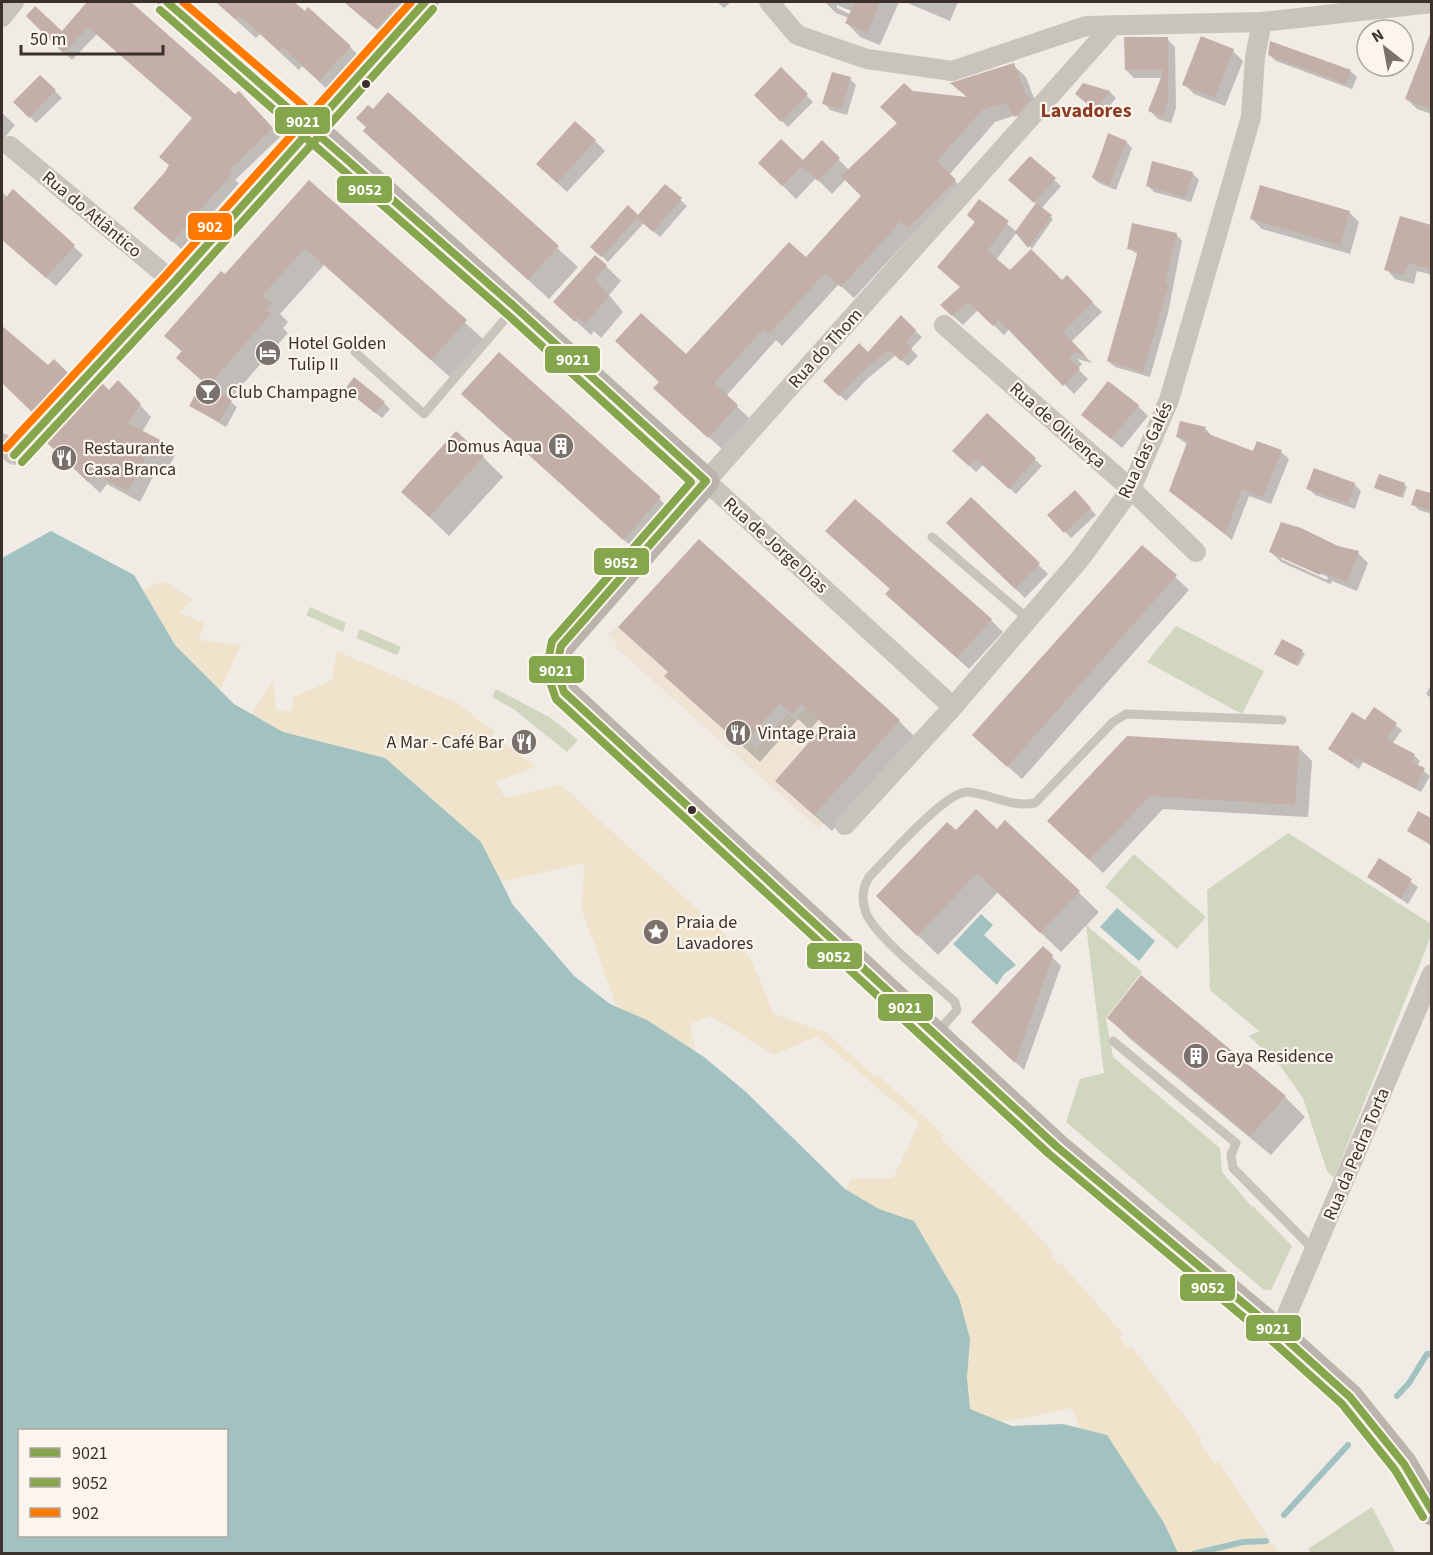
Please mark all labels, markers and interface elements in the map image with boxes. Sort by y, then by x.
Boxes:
scale bar [21,18,164,56]
north arrow [1355,18,1415,78]
text: N [1368,24,1388,48]
text: 50 m [30,27,66,52]
unlabelled marker [360,78,372,90]
district label: Lavadores [1040,97,1132,125]
line badge: 9021 [274,106,331,135]
text: 9021 [286,111,320,133]
street label: Rua do Atlântico [36,165,147,264]
line badge: 9052 [336,175,393,204]
text: 9052 [348,179,382,201]
line badge: 902 [187,212,233,241]
text: 902 [197,216,223,238]
street label: Rua do Thom [783,303,868,394]
place label: Hotel Golden Tulip II [288,331,386,377]
hotel icon: Hotel Golden Tulip II [253,338,283,368]
line badge: 9021 [544,345,601,374]
text: 9021 [556,349,590,371]
street label: Rua de Olivença [1004,376,1111,474]
bar icon: Club Champagne [193,377,223,407]
place label: Club Champagne [228,380,357,405]
street label: Rua das Galés [1112,398,1179,503]
building icon: Domus Aqua [546,431,576,461]
place label: Domus Aqua [447,434,542,459]
place label: Restaurante Casa Branca [84,436,176,482]
restaurant icon: Restaurante Casa Branca [49,443,79,473]
street label: Rua de Jorge Dias [718,492,834,599]
line badge: 9052 [593,547,650,576]
text: 9052 [604,552,638,574]
line badge: 9021 [528,655,585,684]
text: 9021 [539,660,573,682]
restaurant icon: Vintage Praia [723,718,753,748]
place label: Vintage Praia [758,721,856,746]
restaurant icon: A Mar - Café Bar [509,727,539,757]
place label: A Mar - Café Bar [387,730,505,755]
unlabelled marker [686,804,698,816]
place label: Praia de Lavadores [676,910,753,956]
place icon: Praia de Lavadores [641,917,671,947]
line badge: 9052 [806,942,863,970]
text: 9052 [817,946,851,968]
line badge: 9021 [877,993,934,1022]
text: 9021 [888,997,922,1019]
building icon: Gaya Residence [1181,1041,1211,1071]
place label: Gaya Residence [1216,1044,1333,1069]
street label: Rua da Pedra Torta [1317,1084,1396,1224]
line badge: 9052 [1179,1273,1236,1302]
text: 9052 [1191,1277,1225,1299]
line badge: 9021 [1245,1314,1302,1342]
text: 9021 [1256,1318,1290,1340]
legend [18,1429,228,1537]
text: 9021 [72,1441,108,1466]
text: 9052 [72,1471,108,1496]
text: 902 [72,1501,99,1526]

